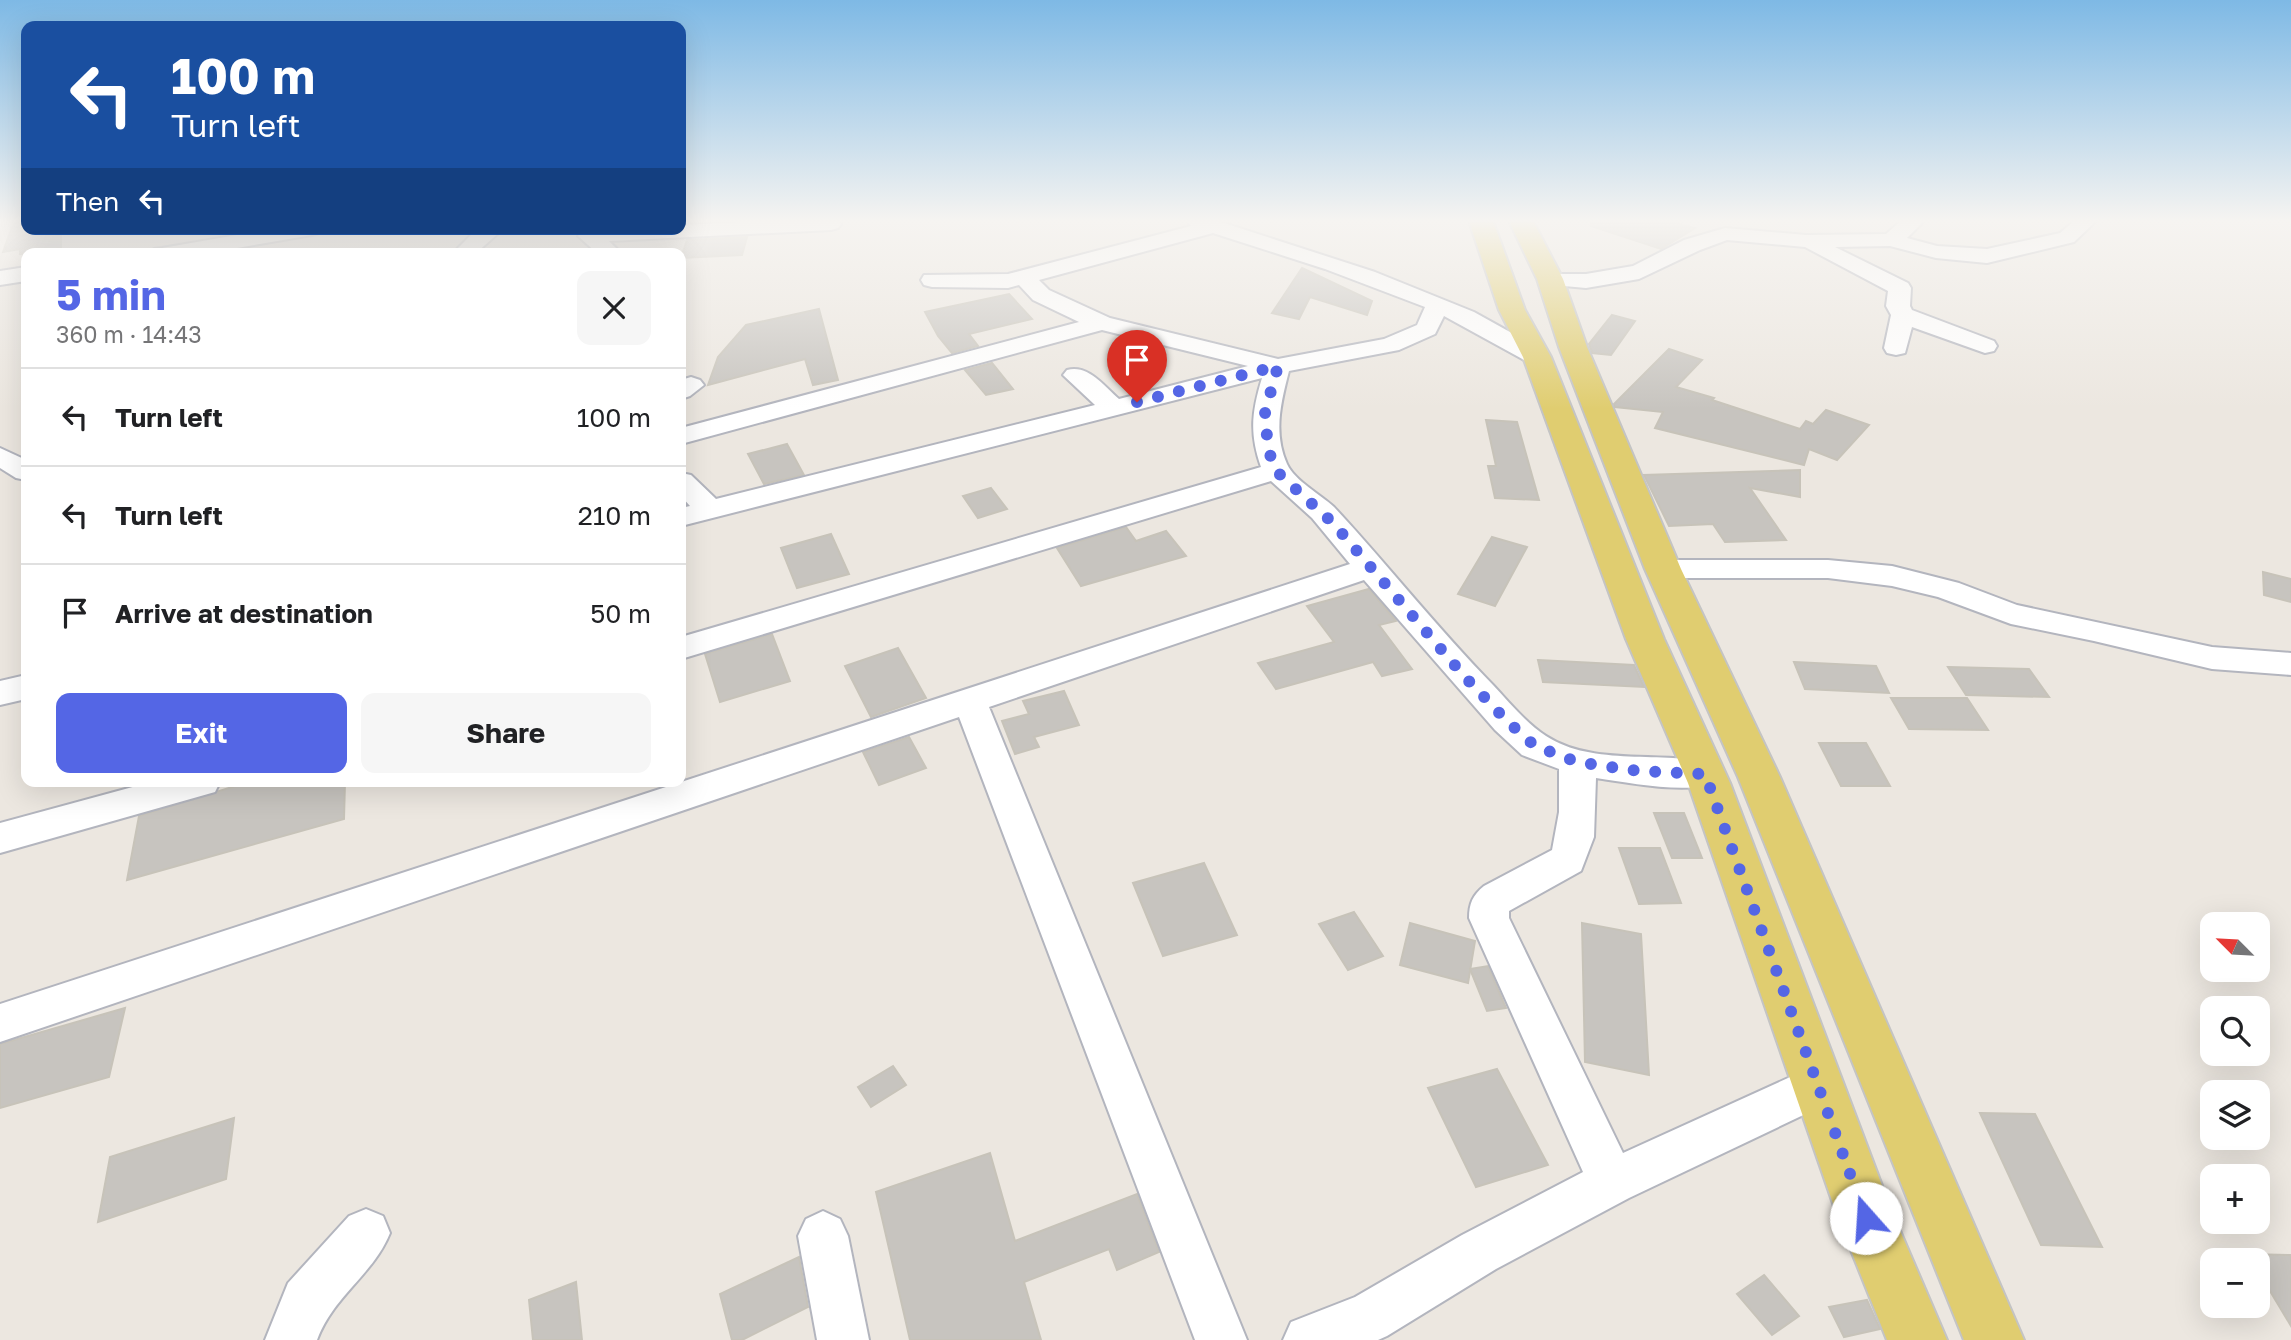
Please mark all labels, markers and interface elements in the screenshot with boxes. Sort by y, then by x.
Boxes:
text: 100 m [171,46,315,105]
icon: left [56,49,147,140]
text: Turn left [171,106,300,144]
icon: left [133,182,171,220]
text: Then [56,186,119,217]
text: 5 min [56,269,166,319]
button: close [577,271,651,345]
text: 360 m · 14:43 [56,320,202,348]
pin [1107,330,1167,402]
icon: arrive [1118,341,1156,379]
icon: left [56,398,94,436]
text: Turn left [115,402,223,433]
text: 100 m [577,402,651,433]
icon: left [56,496,94,534]
text: Turn left [115,500,223,531]
text: 210 m [578,500,651,531]
icon: arrive [56,594,94,632]
text: Arrive at destination [115,598,373,629]
text: 50 m [590,598,651,629]
button: Exit [56,693,347,773]
button: Share [361,693,651,773]
north arrow [2200,912,2270,982]
map controls [2200,912,2270,1318]
button: search [2200,996,2270,1066]
button: layers [2200,1080,2270,1150]
button: + [2200,1164,2270,1234]
position arrow [1829,1181,1903,1255]
button: − [2200,1248,2270,1318]

